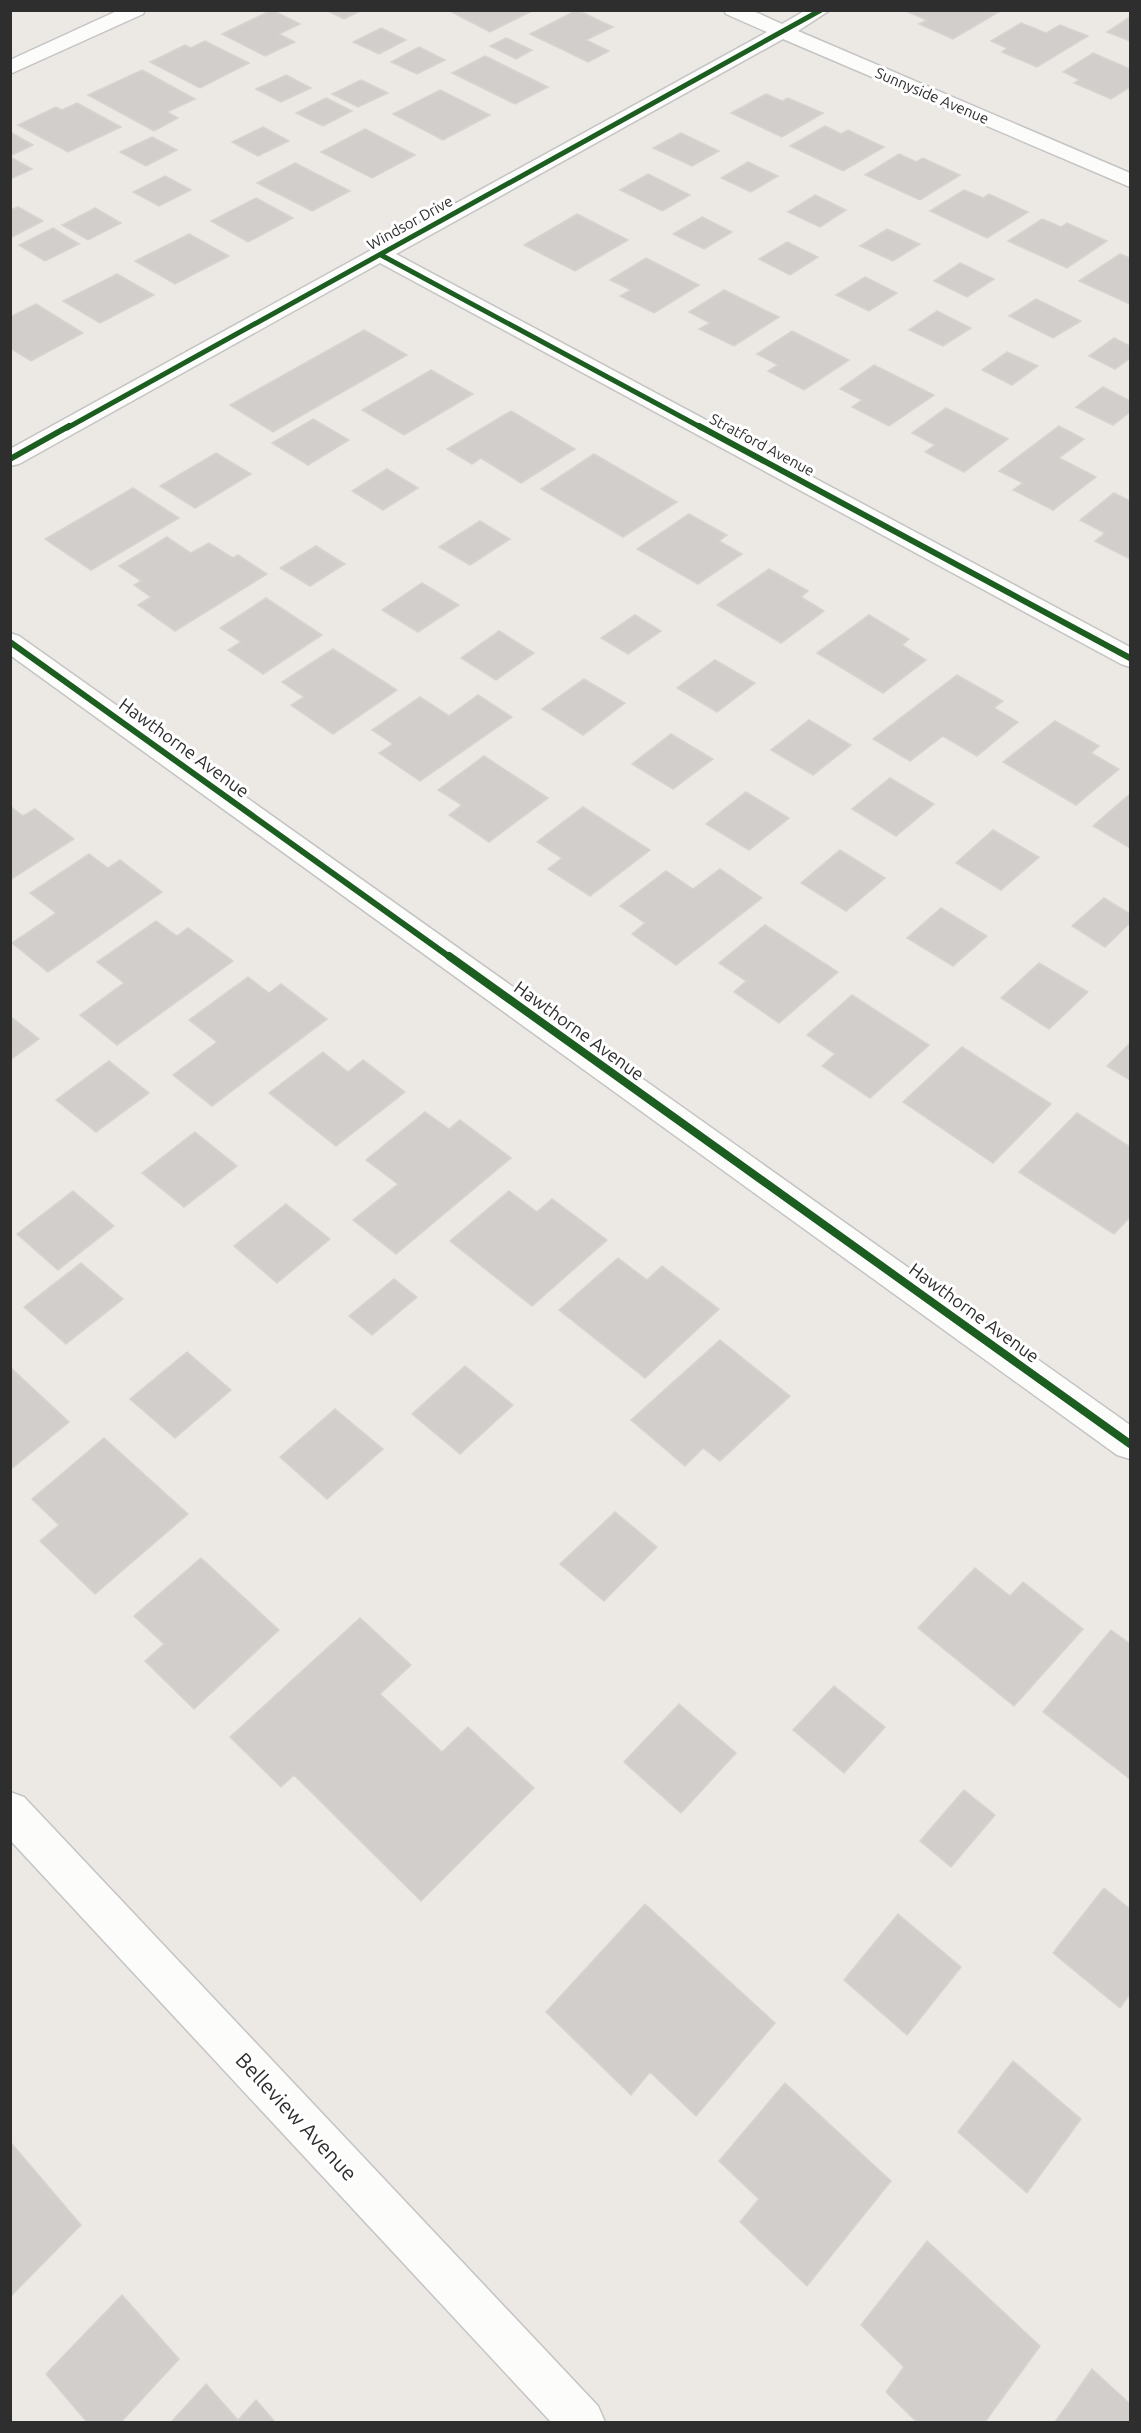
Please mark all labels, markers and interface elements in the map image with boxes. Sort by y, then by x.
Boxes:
street label: Sunnyside Avenue [873,64,992,127]
street label: Windsor Drive [364,192,455,253]
street label: Stratford Avenue [707,410,817,479]
street label: Hawthorne Avenue [116,693,253,801]
street label: Hawthorne Avenue [511,976,648,1084]
street label: Hawthorne Avenue [906,1258,1043,1366]
street label: Belleview Avenue [231,2047,362,2185]

